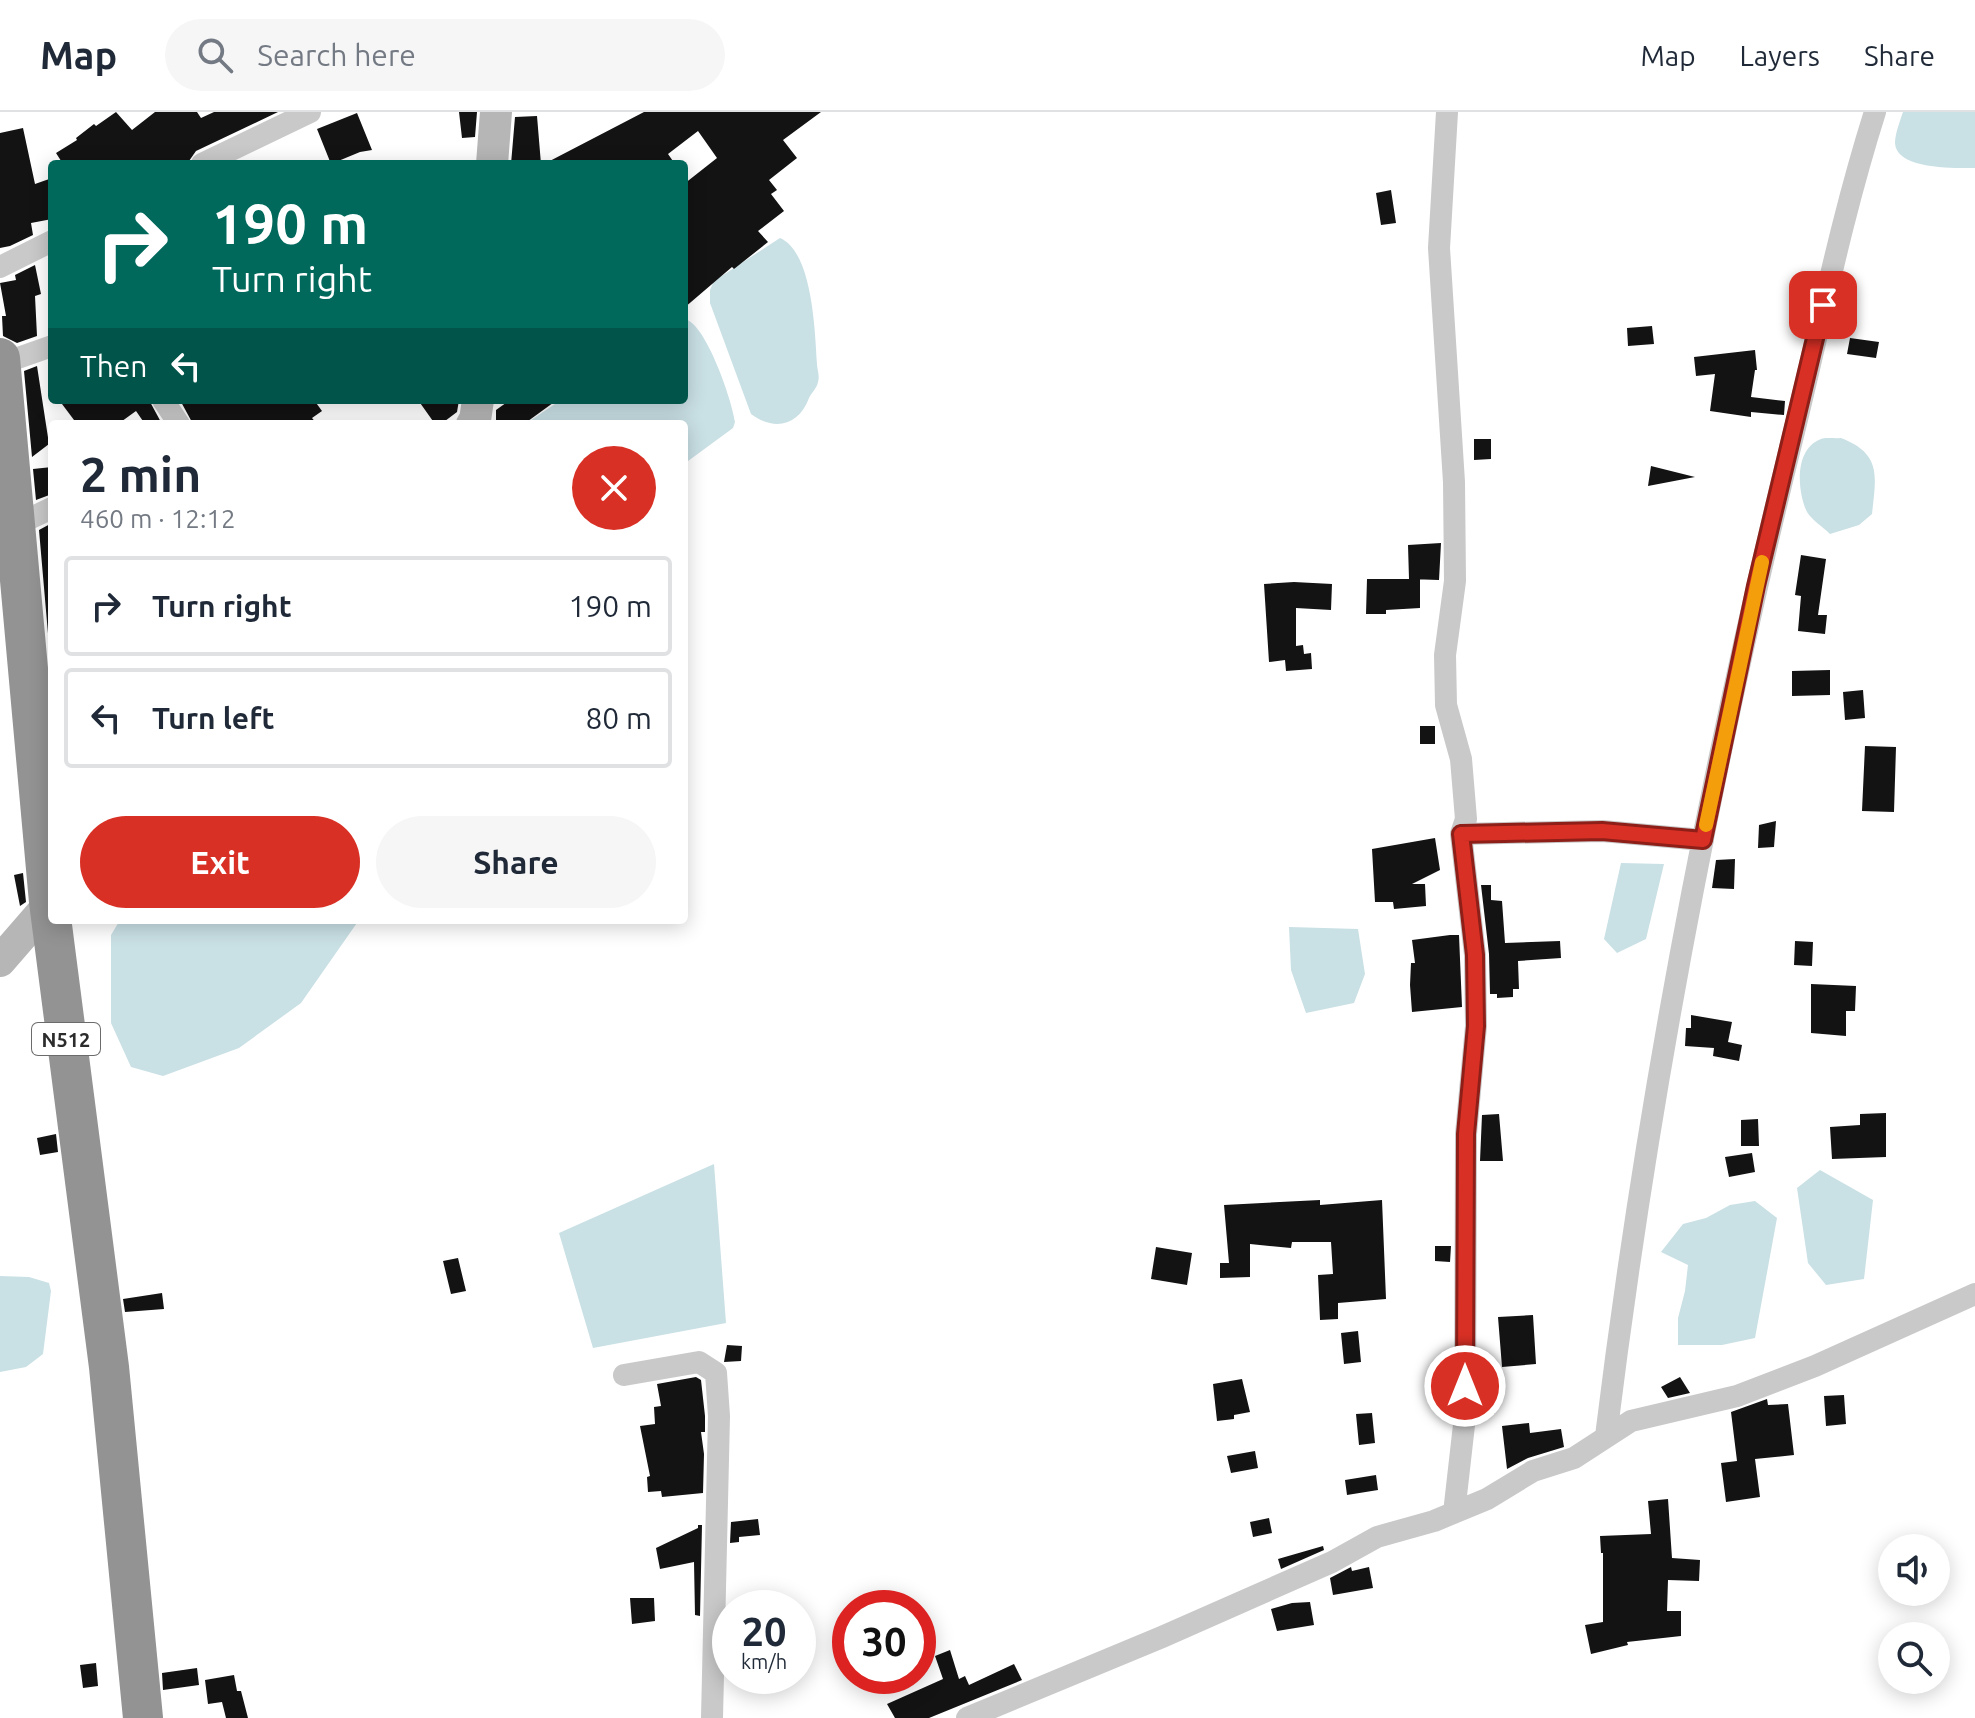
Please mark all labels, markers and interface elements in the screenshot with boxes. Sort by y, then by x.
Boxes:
search box [165,19,725,91]
icon: search [193,33,237,77]
text: Map [40,34,117,76]
text: Search here [257,38,416,72]
text: Map [1640,40,1696,71]
text: Layers [1740,40,1820,71]
text: Share [1864,40,1935,71]
icon: right [80,192,184,296]
text: 190 m [212,192,368,255]
text: Turn right [212,258,372,299]
pin [1789,271,1857,339]
icon: arrive [1801,283,1845,327]
icon: left [164,344,208,388]
text: Then [80,349,148,383]
button: close [572,446,656,530]
text: 2 min [80,447,201,501]
text: 460 m · 12:12 [80,504,236,533]
icon: right [84,584,128,628]
text: Turn right [152,589,292,623]
text: 190 m [568,589,652,623]
icon: left [84,696,128,740]
text: Turn left [152,701,274,735]
text: 80 m [585,701,652,735]
button: Exit [80,816,360,908]
button: Share [376,816,656,908]
road number: N512 [32,1023,100,1055]
position arrow [1423,1344,1507,1428]
map controls [1878,1534,1950,1694]
button: sound [1878,1534,1950,1606]
speed limit sign: 30 [832,1590,936,1694]
text: 20 [741,1609,787,1654]
button: search [1878,1622,1950,1694]
text: km/h [741,1650,787,1673]

